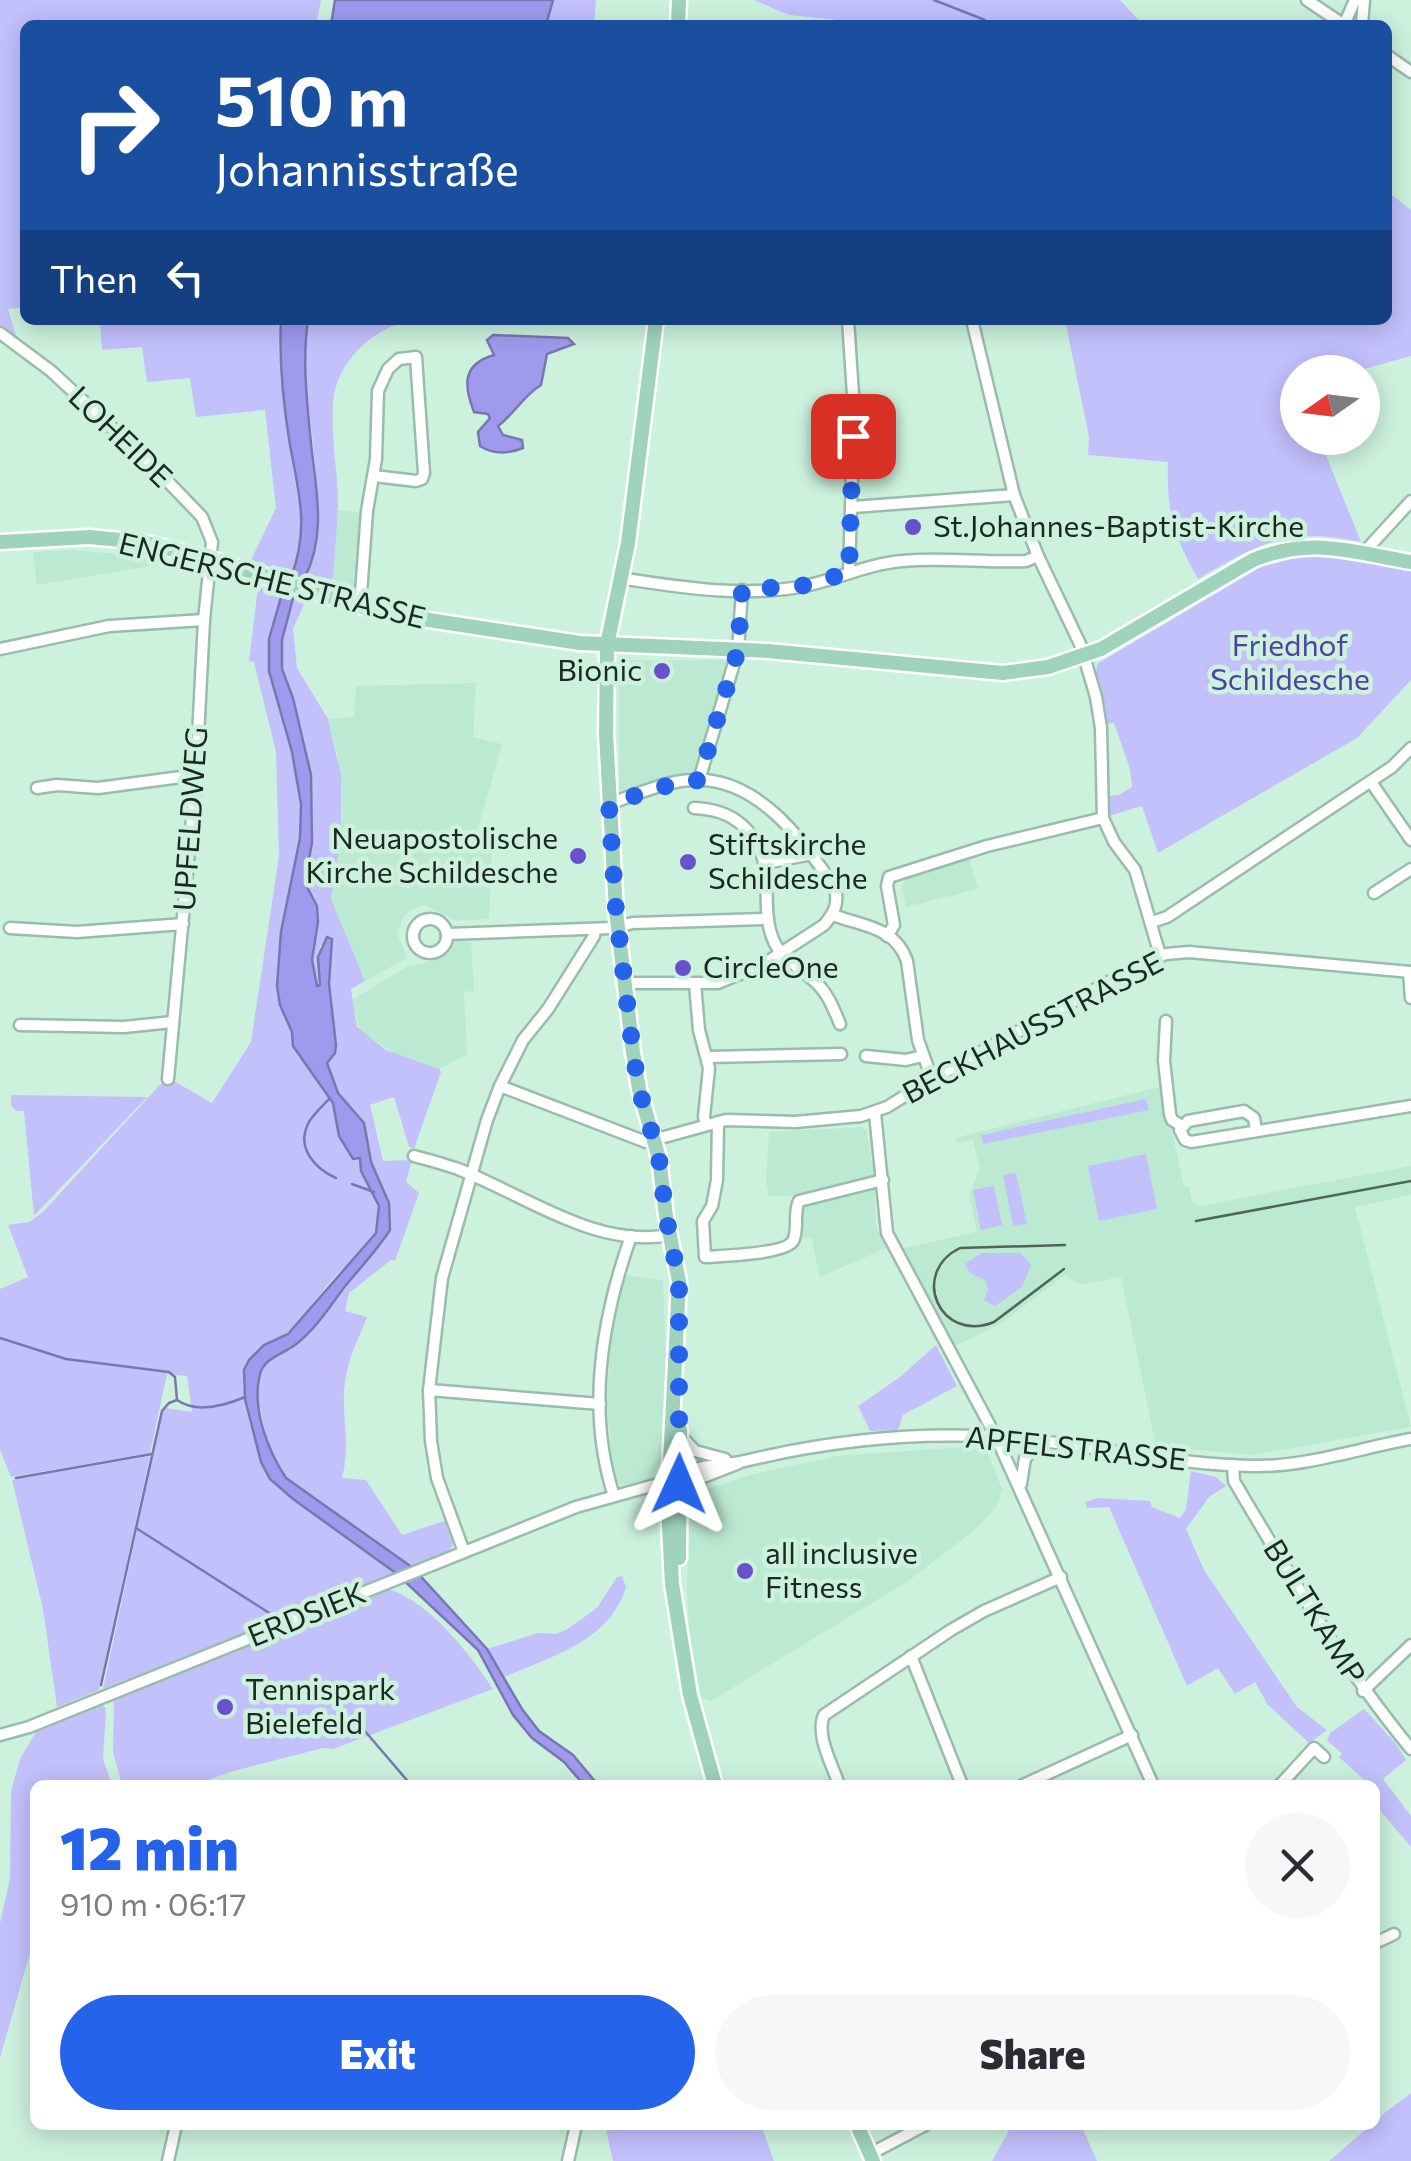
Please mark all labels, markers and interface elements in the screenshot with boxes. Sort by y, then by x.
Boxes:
text: 510 m [215,55,408,140]
icon: right [50,60,180,190]
text: Johannisstraße [215,140,519,195]
icon: left [158,250,213,305]
text: Then [50,254,138,301]
north arrow [1280,355,1380,455]
map controls [1280,355,1380,455]
street label: LOHEIDE [62,377,181,494]
pin [811,394,896,479]
icon: arrive [826,409,881,464]
place label: St.Johannes-Baptist-Kirche [933,506,1304,543]
marker: St.Johannes-Baptist-Kirche [902,516,924,538]
street label: ENGERSCHE STRASSE [115,523,430,635]
park label: Friedhof Schildesche [1210,625,1370,696]
place label: Bionic [557,650,642,687]
marker: Bionic [651,660,673,682]
street label: UPFELDWEG [164,725,213,912]
place label: Neuapostolische Kirche Schildesche [305,818,558,889]
place label: Stiftskirche Schildesche [708,824,868,895]
marker: Neuapostolische Kirche Schildesche [567,845,589,867]
marker: Stiftskirche Schildesche [677,851,699,873]
street label: BECKHAUSSTRASSE [895,941,1168,1110]
place label: CircleOne [703,947,839,984]
marker: CircleOne [672,957,694,979]
street label: APFELSTRASSE [964,1417,1189,1477]
position arrow [627,1432,731,1536]
street label: BULTKAMP [1257,1532,1375,1690]
place label: all inclusive Fitness [765,1533,918,1604]
marker: all inclusive Fitness [734,1560,756,1582]
street label: ERDSIEK [242,1572,370,1653]
place label: Tennispark Bielefeld [245,1669,395,1740]
marker: Tennispark Bielefeld [214,1696,236,1718]
text: 12 min [60,1809,239,1882]
button: close [1245,1813,1350,1918]
text: 910 m · 06:17 [60,1883,246,1923]
button: Exit [60,1995,695,2110]
button: Share [715,1995,1350,2110]

